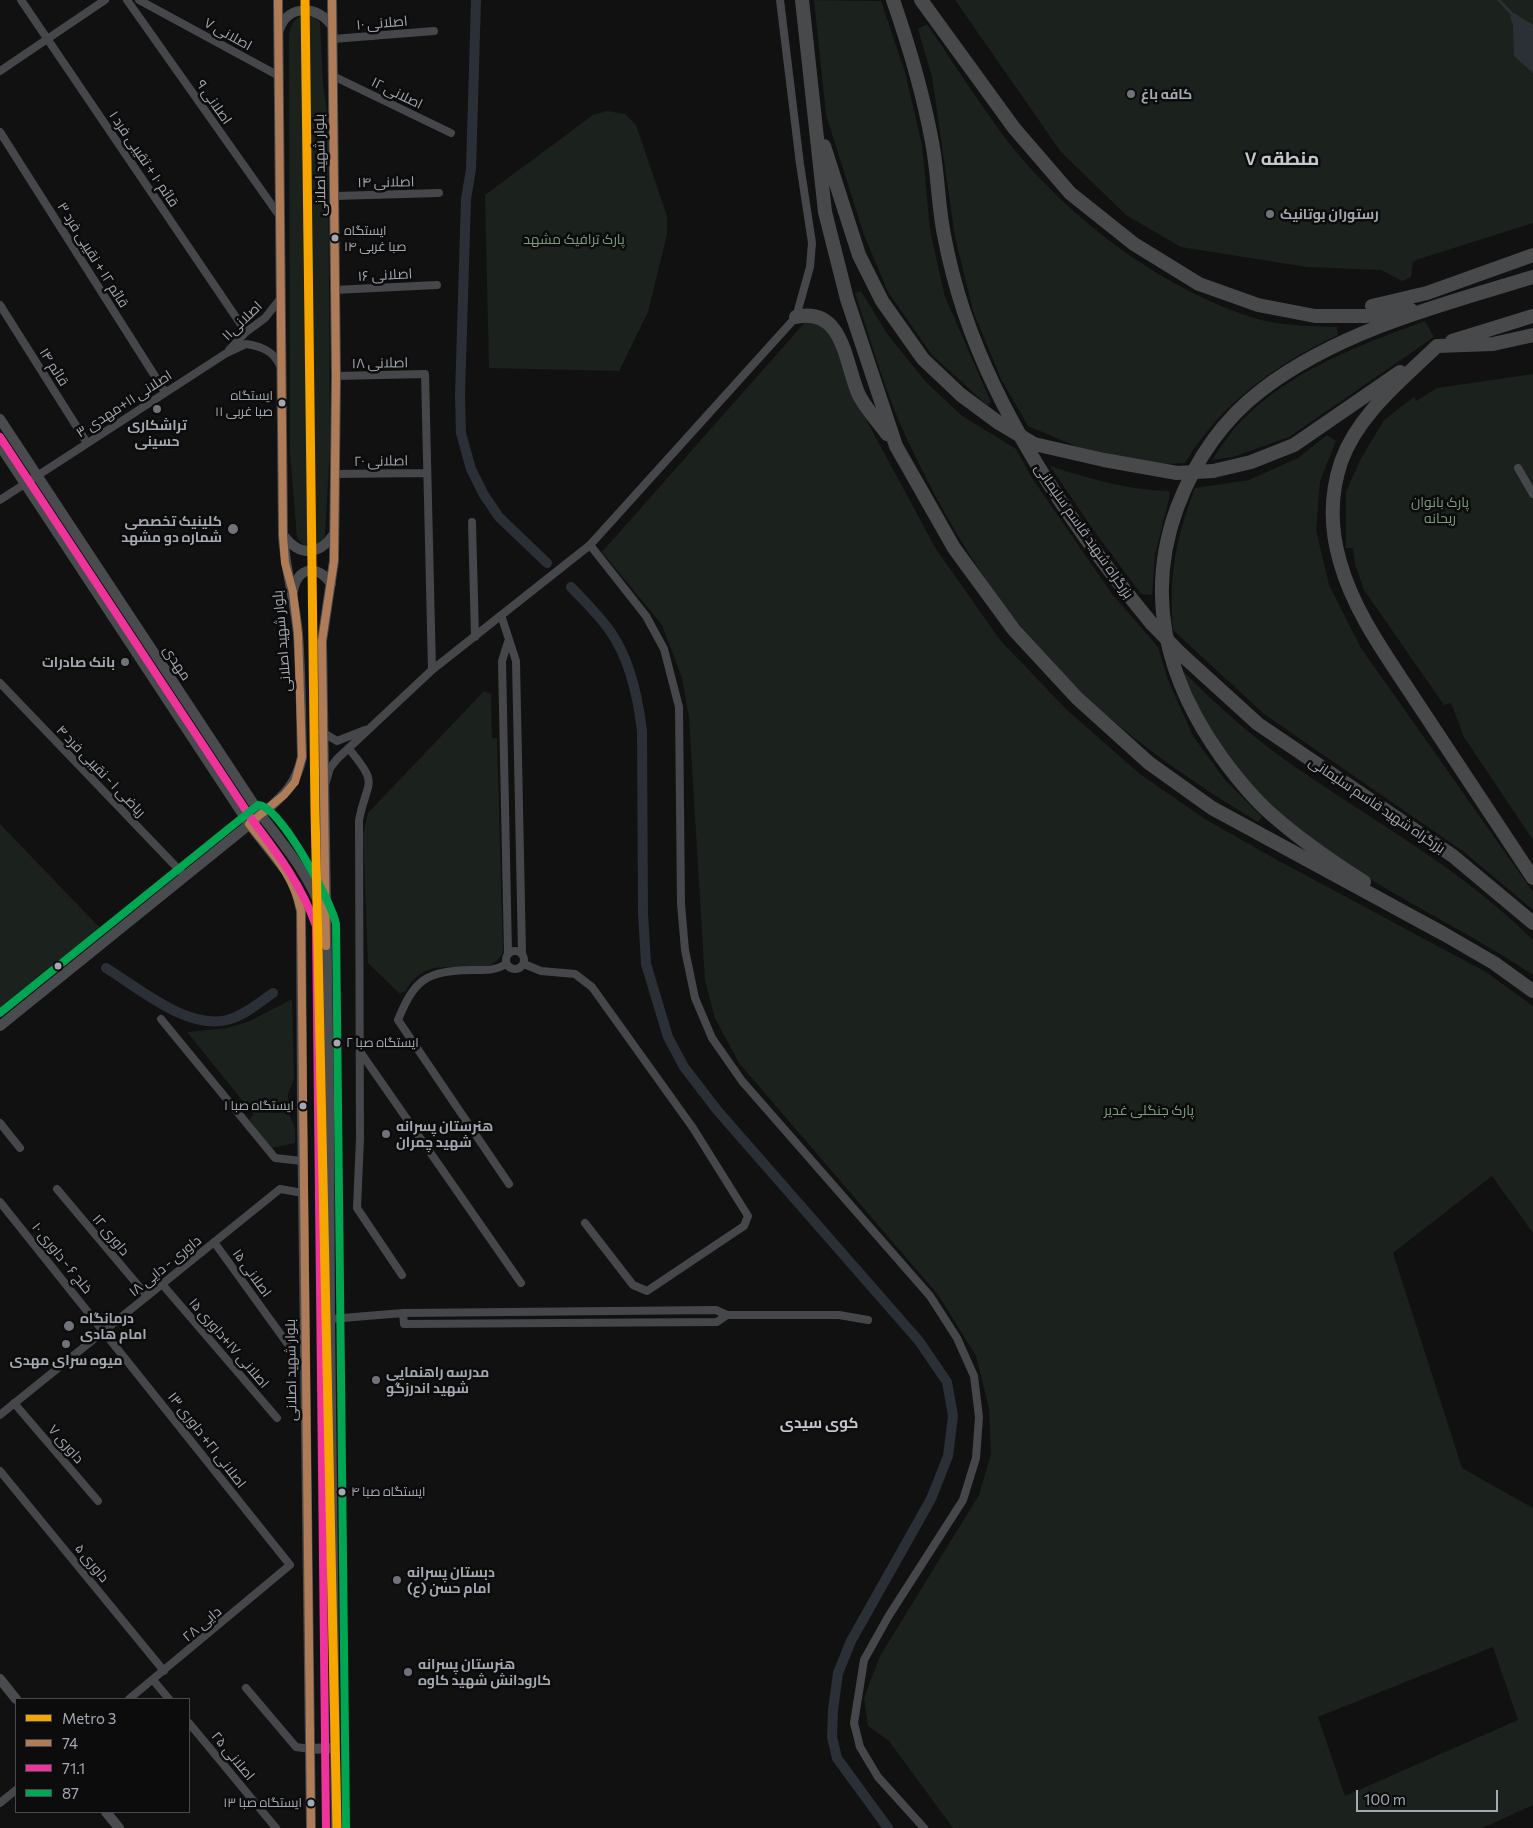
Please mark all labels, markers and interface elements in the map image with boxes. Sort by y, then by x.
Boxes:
street label: اصلانی ۱۰ [356,12,408,34]
street label: اصلانی ۷ [201,14,255,54]
street label: اصلانی ۱۲ [369,73,425,113]
street label: اصلانی ۹ [193,76,235,128]
place label: کافه باغ [1141,86,1192,102]
marker: کافه باغ [1125,88,1137,100]
street label: قائم ۱۰ + تقیبی فرد ۱ [106,108,182,210]
street label: بلوار شهید اصلانی [311,114,329,216]
district label: منطقه ۷ [1245,148,1319,170]
street label: اصلانی ۱۴ [357,173,415,191]
street label: قائم ۱۲ + نقیبی فرد ۳ [54,199,132,311]
place label: رستوران بوتانیک [1280,206,1379,222]
marker: رستوران بوتانیک [1264,208,1276,220]
place label: ایستگاه صبا غربی ۱۴ [344,223,407,254]
park label: پارک ترافیک مشهد [523,231,625,247]
marker: ایستگاه صبا غربی ۱۴ [330,233,340,243]
street label: اصلانی ۱۶ [357,265,413,285]
street label: اصلانی۱۱ [218,298,266,344]
street label: قائم ۱۴ [36,345,72,389]
street label: اصلانی ۱۸ [352,354,408,372]
street label: اصلانی ۱۱+مهدی ۳ [73,367,175,441]
place label: ایستگاه صبا غربی ۱۱ [215,388,273,419]
marker: ایستگاه صبا غربی ۱۱ [277,398,287,408]
marker: تراشکاری حسینی [151,403,163,415]
place label: تراشکاری حسینی [127,417,187,450]
street label: اصلانی ۲۰ [354,452,408,470]
street label: بزرگراه شهید قاسم سلیمانی [1031,460,1137,602]
park label: پارک بانوان ریحانه [1411,494,1469,526]
place label: کلینیک تخصصی شمار‌ه دو مشهد [121,513,222,546]
marker: کلینیک تخصصی شمار‌ه دو مشهد [226,522,240,536]
street label: بلوار شهید اصلانی [269,589,295,693]
street label: مهدی [160,642,194,684]
place label: بانک صادرات [42,654,115,670]
marker: بانک صادرات [119,656,131,668]
street label: ریاضی ۱ - نقیبی فرد ۴ [53,722,149,820]
street label: بزرگراه شهید قاسم سلیمانی [1306,753,1448,857]
unlabelled marker [53,961,63,971]
place label: ایستگاه صبا ۲ [346,1035,419,1051]
marker: ایستگاه صبا ۲ [332,1038,342,1048]
place label: ایستگاه صبا ۱ [224,1098,294,1114]
marker: ایستگاه صبا ۱ [298,1101,308,1111]
park label: پارک جنگلی غدیر [1104,1102,1194,1118]
place label: هنرستان پسرانه شهید چمران [396,1118,493,1150]
marker: هنرستان پسرانه شهید چمران [380,1128,392,1140]
street label: داوری ۱۲ [89,1211,133,1259]
street label: خلج ۶ - داوری ۱۰ [28,1219,96,1297]
street label: داوری - دایی ۱۸ [126,1232,204,1300]
street label: اصلانی ۱۵ [229,1246,275,1300]
street label: اصلانی ۱۷+داوری ۱۵ [185,1295,273,1391]
place label: درمانگاه امام هادی [80,1310,147,1342]
marker: درمانگاه امام هادی [62,1319,76,1333]
street label: بلوار شهید اصلانی [282,1319,300,1421]
marker: میوه سرای مهدی [60,1338,72,1350]
place label: میوه سرای مهدی [9,1352,123,1368]
place label: مدرسه راهنمایی شهید اندرزگو [386,1364,489,1396]
marker: مدرسه راهنمایی شهید اندرزگو [370,1374,382,1386]
street label: اصلانی ۲۱+ داوری ۱۳ [164,1389,250,1491]
district label: کوی سیدی [780,1414,858,1432]
street label: داوری ۷ [45,1421,87,1467]
place label: ایستگاه صبا ۴ [351,1484,426,1500]
marker: ایستگاه صبا ۴ [337,1487,347,1497]
street label: داوری ۵ [71,1540,113,1586]
place label: دبستان پسرانه امام حسن (ع) [407,1564,495,1596]
marker: دبستان پسرانه امام حسن (ع) [391,1574,403,1586]
street label: دایی ۲۸ [179,1603,225,1645]
place label: هنرستان پسرانه کارودانش شهید کاوه [418,1656,551,1688]
marker: هنرستان پسرانه کارودانش شهید کاوه [402,1666,414,1678]
legend [15,1698,190,1813]
text: Metro 3 [62,1709,116,1727]
street label: اصلانی ۲۵ [208,1728,258,1784]
text: 74 [62,1734,78,1752]
text: 71.1 [62,1759,85,1777]
scale bar [1358,1780,1500,1812]
text: 87 [62,1784,79,1802]
text: 100 m [1364,1790,1406,1808]
place label: ایستگاه صبا ۱۳ [223,1795,302,1811]
marker: ایستگاه صبا ۱۳ [306,1798,316,1808]

